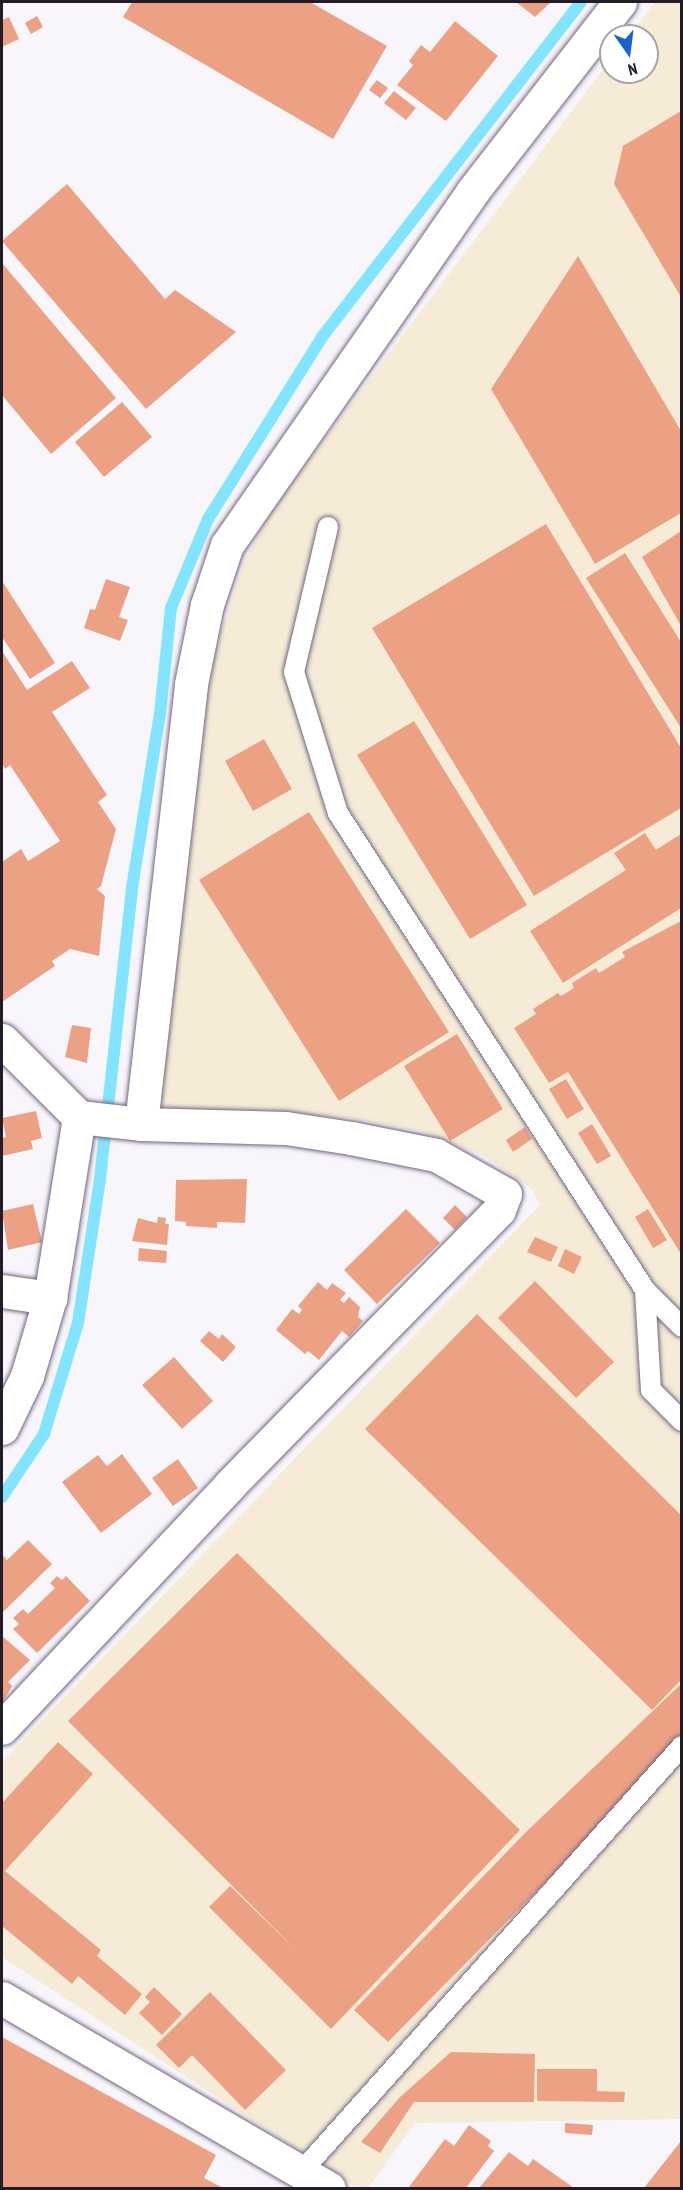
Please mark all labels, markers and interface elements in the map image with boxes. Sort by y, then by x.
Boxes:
north arrow [599,24,659,84]
text: N [626,59,639,80]

